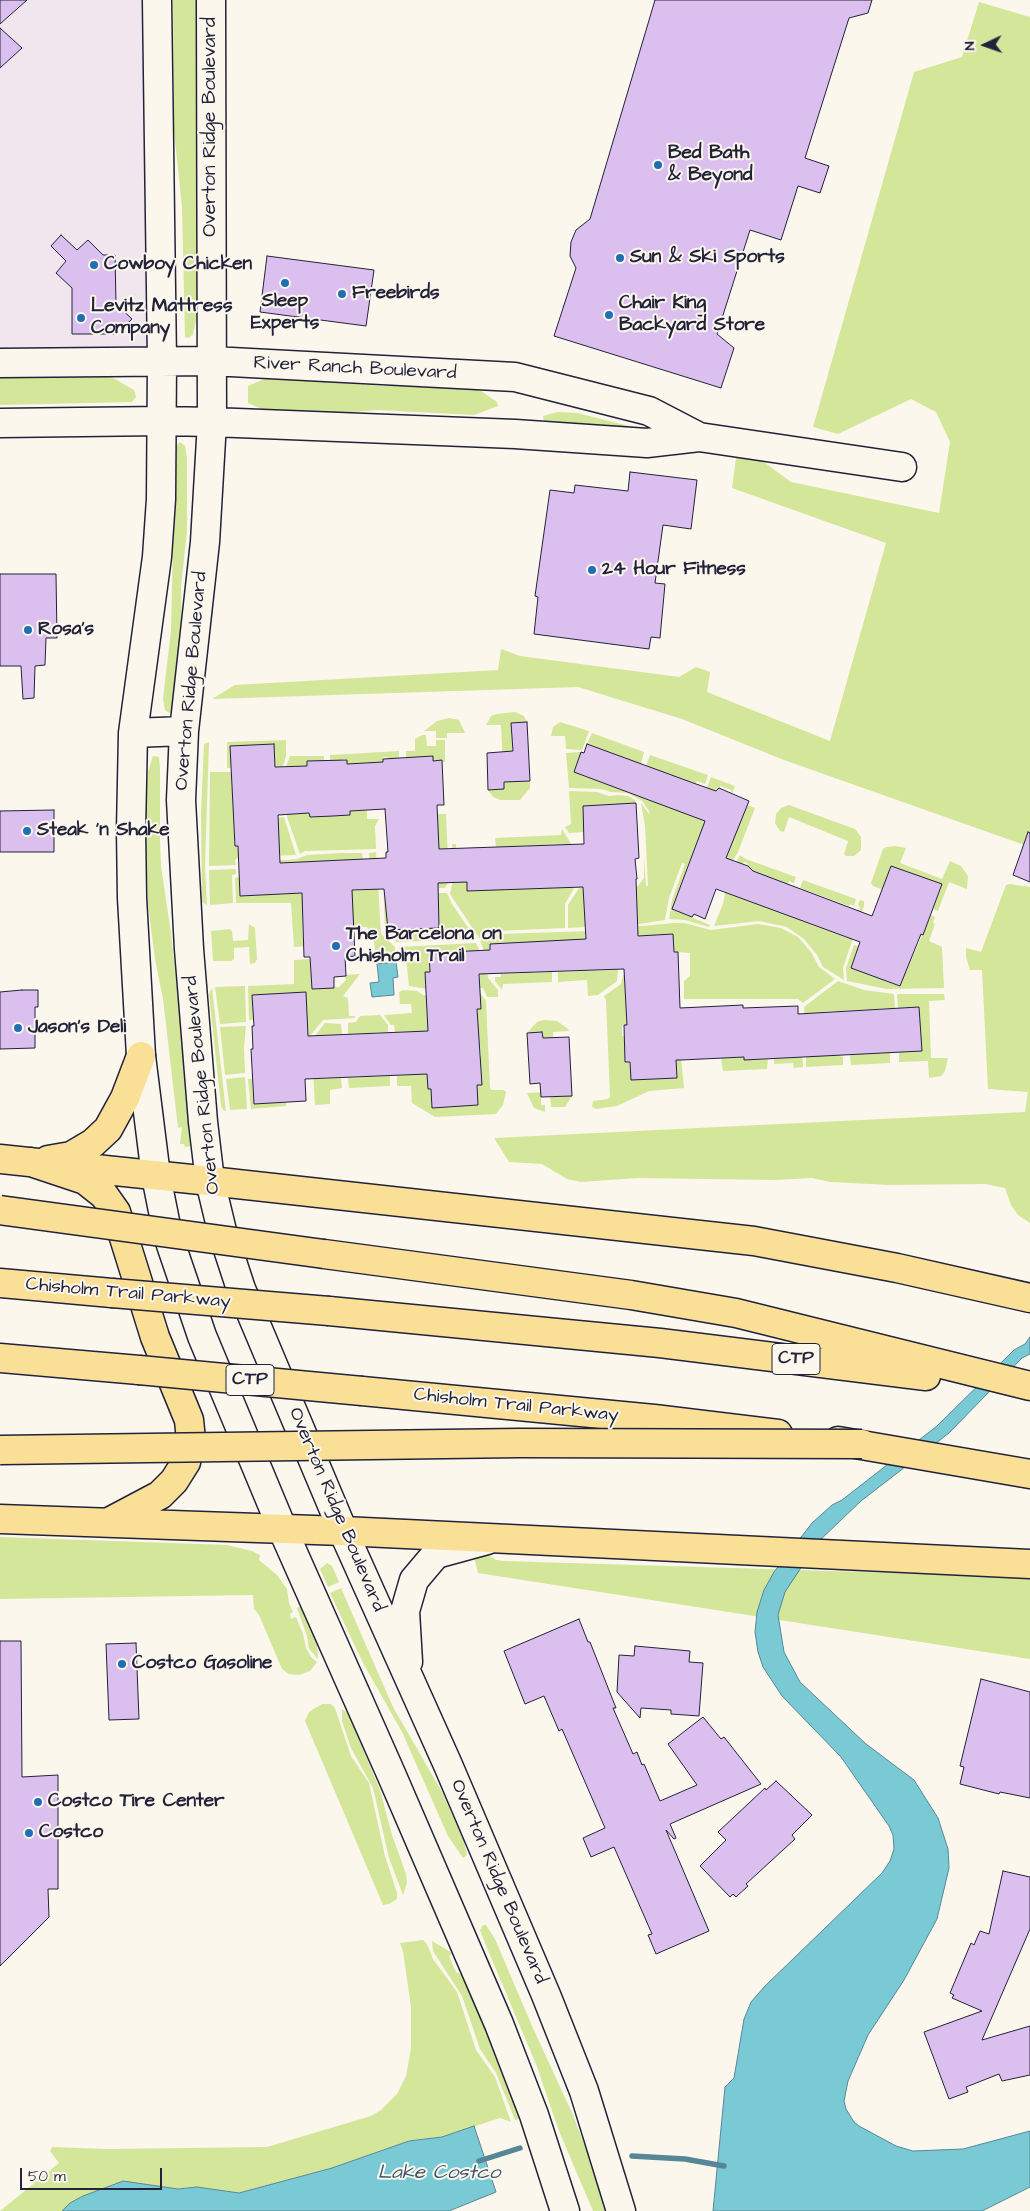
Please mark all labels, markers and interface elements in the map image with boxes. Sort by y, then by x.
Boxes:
street label: Overton Ridge Boulevard [200,17,222,237]
north arrow [960,20,1010,70]
text: N [960,41,980,51]
place label: Bed Bath & Beyond [668,143,752,187]
marker: Bed Bath & Beyond [652,159,664,171]
place label: Sun & Ski Sports [630,247,785,269]
marker: Sun & Ski Sports [614,252,626,264]
place label: Cowboy Chicken [104,254,252,276]
marker: Cowboy Chicken [88,259,100,271]
marker: Sleep Experts [279,277,291,289]
place label: Freebirds [352,283,440,305]
marker: Freebirds [336,288,348,300]
place label: Sleep Experts [251,291,319,335]
place label: Chair King Backyard Store [619,293,765,337]
place label: Levitz Mattress Company [91,296,232,340]
marker: Chair King Backyard Store [603,309,615,321]
marker: Levitz Mattress Company [75,312,87,324]
street label: River Ranch Boulevard [253,352,457,386]
place label: 24 Hour Fitness [602,559,746,581]
marker: 24 Hour Fitness [586,564,598,576]
street label: Overton Ridge Boulevard [171,571,213,791]
place label: Rosa's [38,619,94,641]
marker: Rosa's [22,624,34,636]
place label: Steak 'n Shake [37,820,170,842]
marker: Steak 'n Shake [21,825,33,837]
place label: The Barcelona on Chisholm Trail [346,924,502,968]
marker: The Barcelona on Chisholm Trail [330,940,342,952]
street label: Overton Ridge Boulevard [180,975,226,1195]
place label: Jason's Deli [28,1017,126,1039]
marker: Jason's Deli [12,1022,24,1034]
street label: Chisholm Trail Parkway [25,1274,231,1314]
road number: CTP [772,1344,820,1375]
road number: CTP [226,1364,274,1396]
street label: Chisholm Trail Parkway [413,1384,619,1428]
street label: Overton Ridge Boulevard [283,1405,389,1615]
place label: Costco Gasoline [132,1653,272,1675]
marker: Costco Gasoline [116,1658,128,1670]
street label: Overton Ridge Boulevard [445,1777,551,1987]
place label: Costco Tire Center [48,1791,224,1813]
marker: Costco Tire Center [32,1796,44,1808]
place label: Costco [39,1822,103,1844]
marker: Costco [23,1827,35,1839]
scale bar [22,2158,165,2190]
water label: Lake Costco [378,2162,500,2186]
text: 50 m [28,2166,66,2187]

